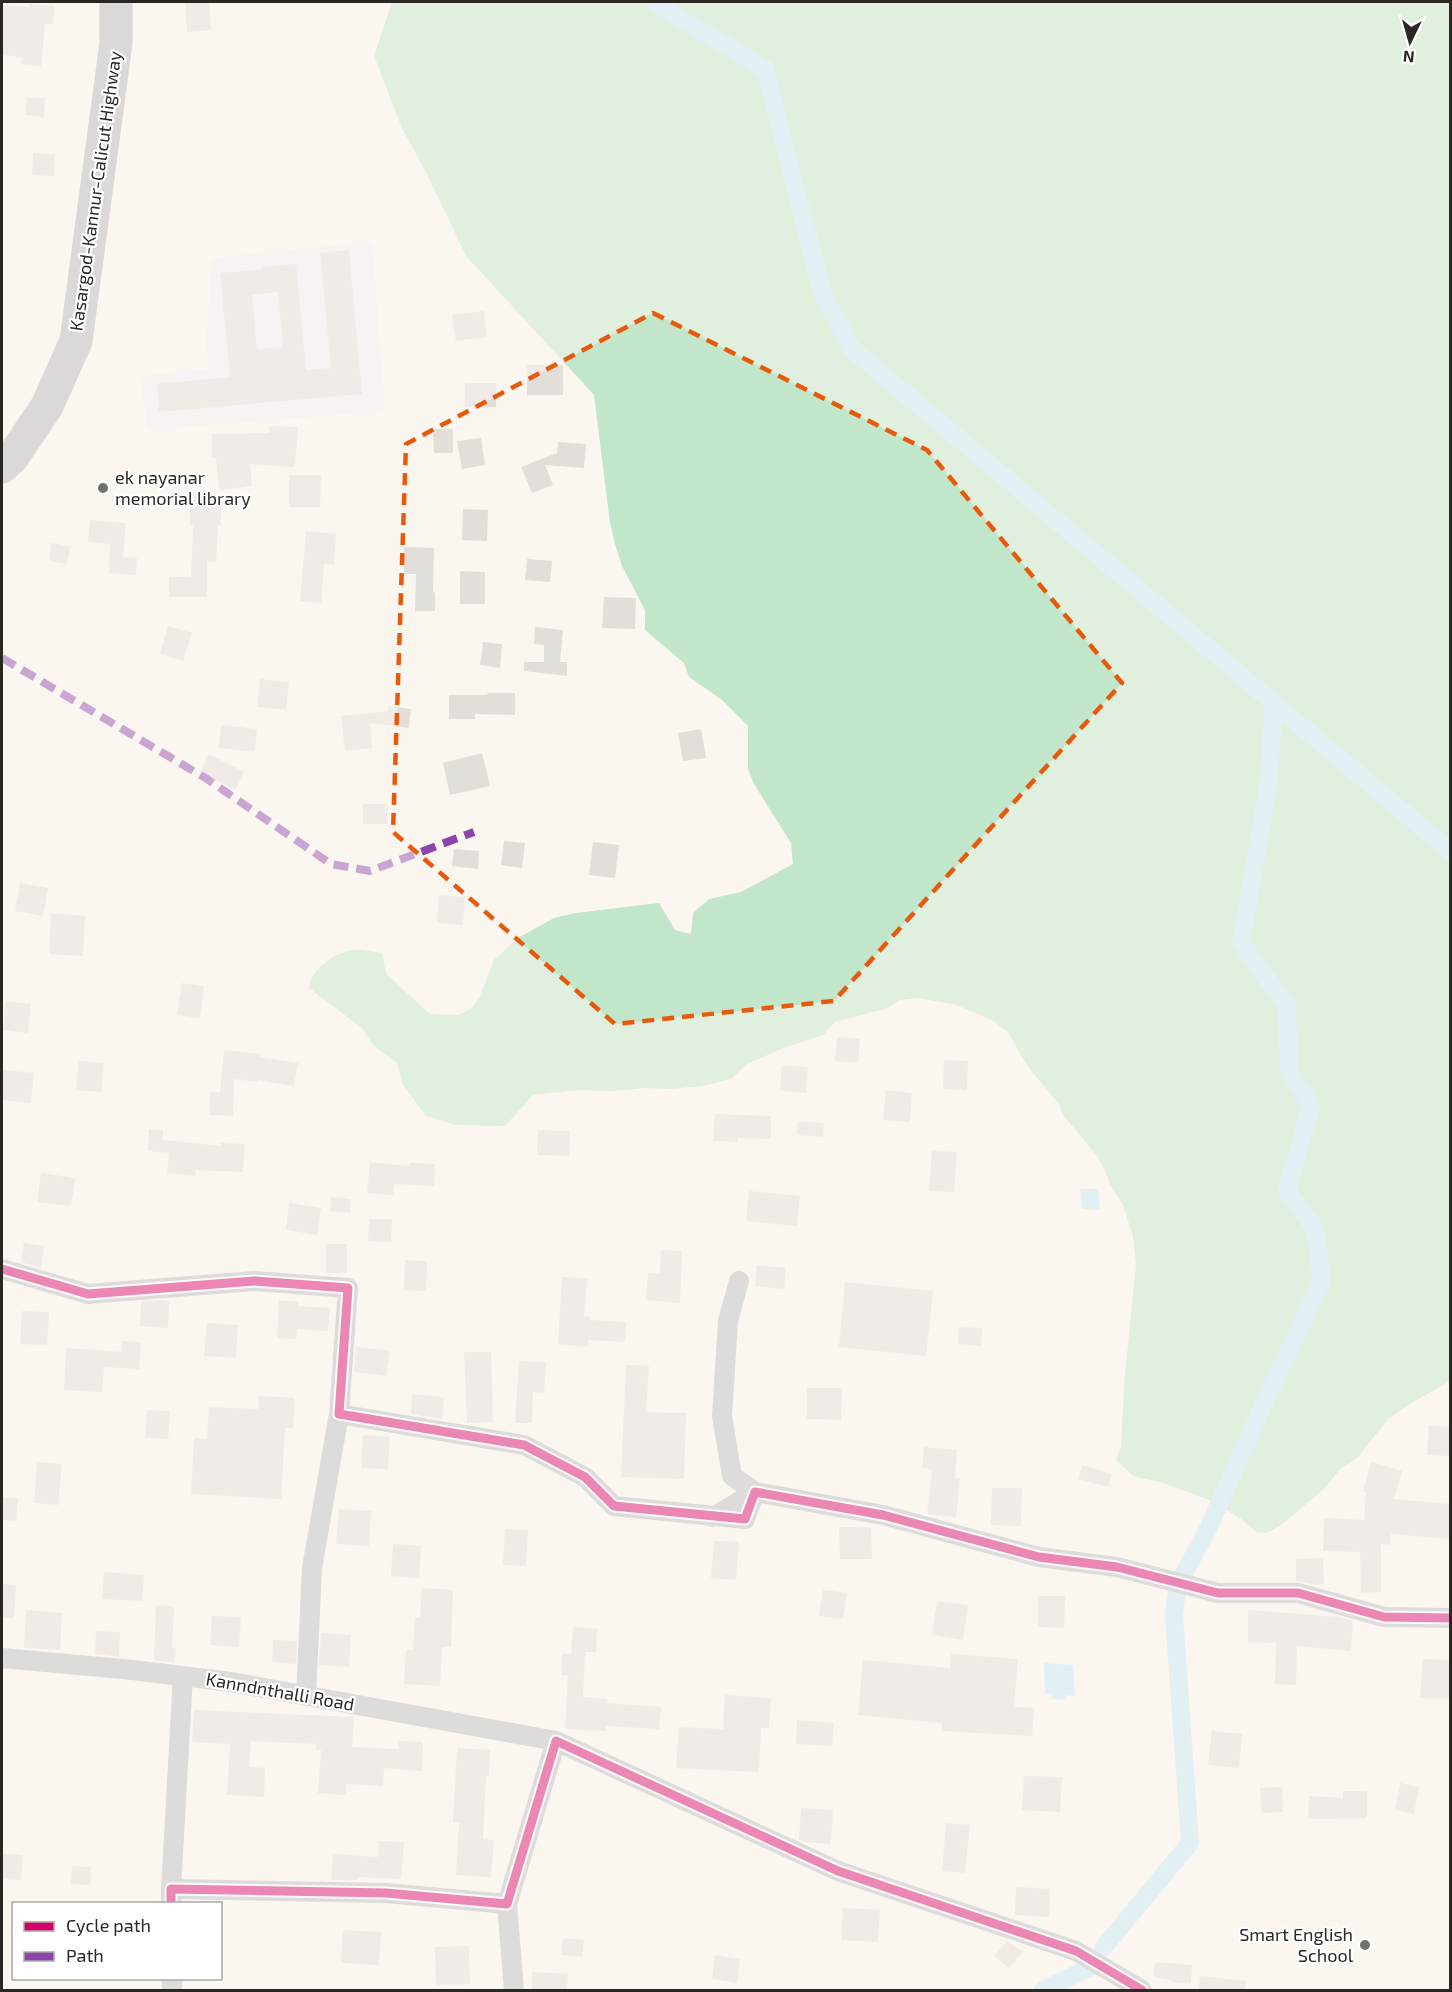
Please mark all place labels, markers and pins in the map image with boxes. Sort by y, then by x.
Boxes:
place label: ek nayanar memorial library [115,466,251,509]
marker: ek nayanar memorial library [96,481,110,495]
place label: Smart English School [1239,1923,1354,1966]
marker: Smart English School [1358,1938,1372,1952]

